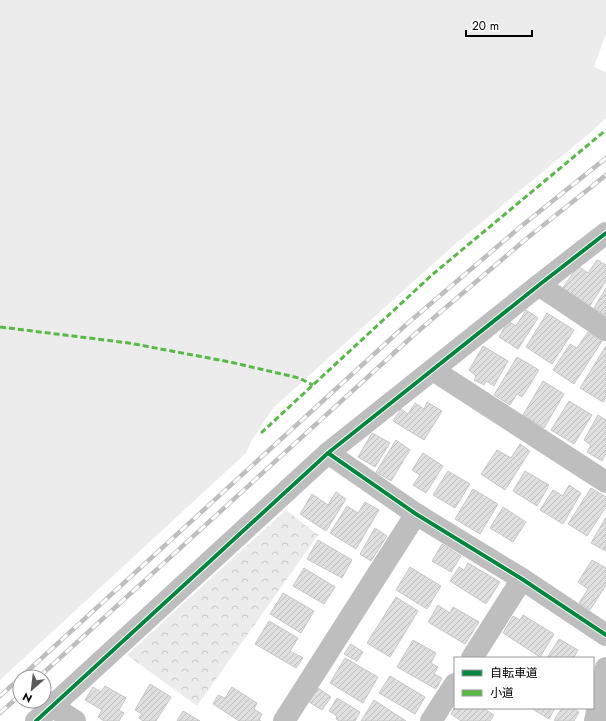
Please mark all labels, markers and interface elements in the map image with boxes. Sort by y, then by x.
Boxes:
scale bar [466,12,532,38]
text: 20 m [472,17,499,35]
legend [454,657,594,709]
text: 自転車道 [490,664,538,682]
north arrow [12,669,52,709]
text: 小道 [490,684,514,702]
text: N [20,689,35,707]

